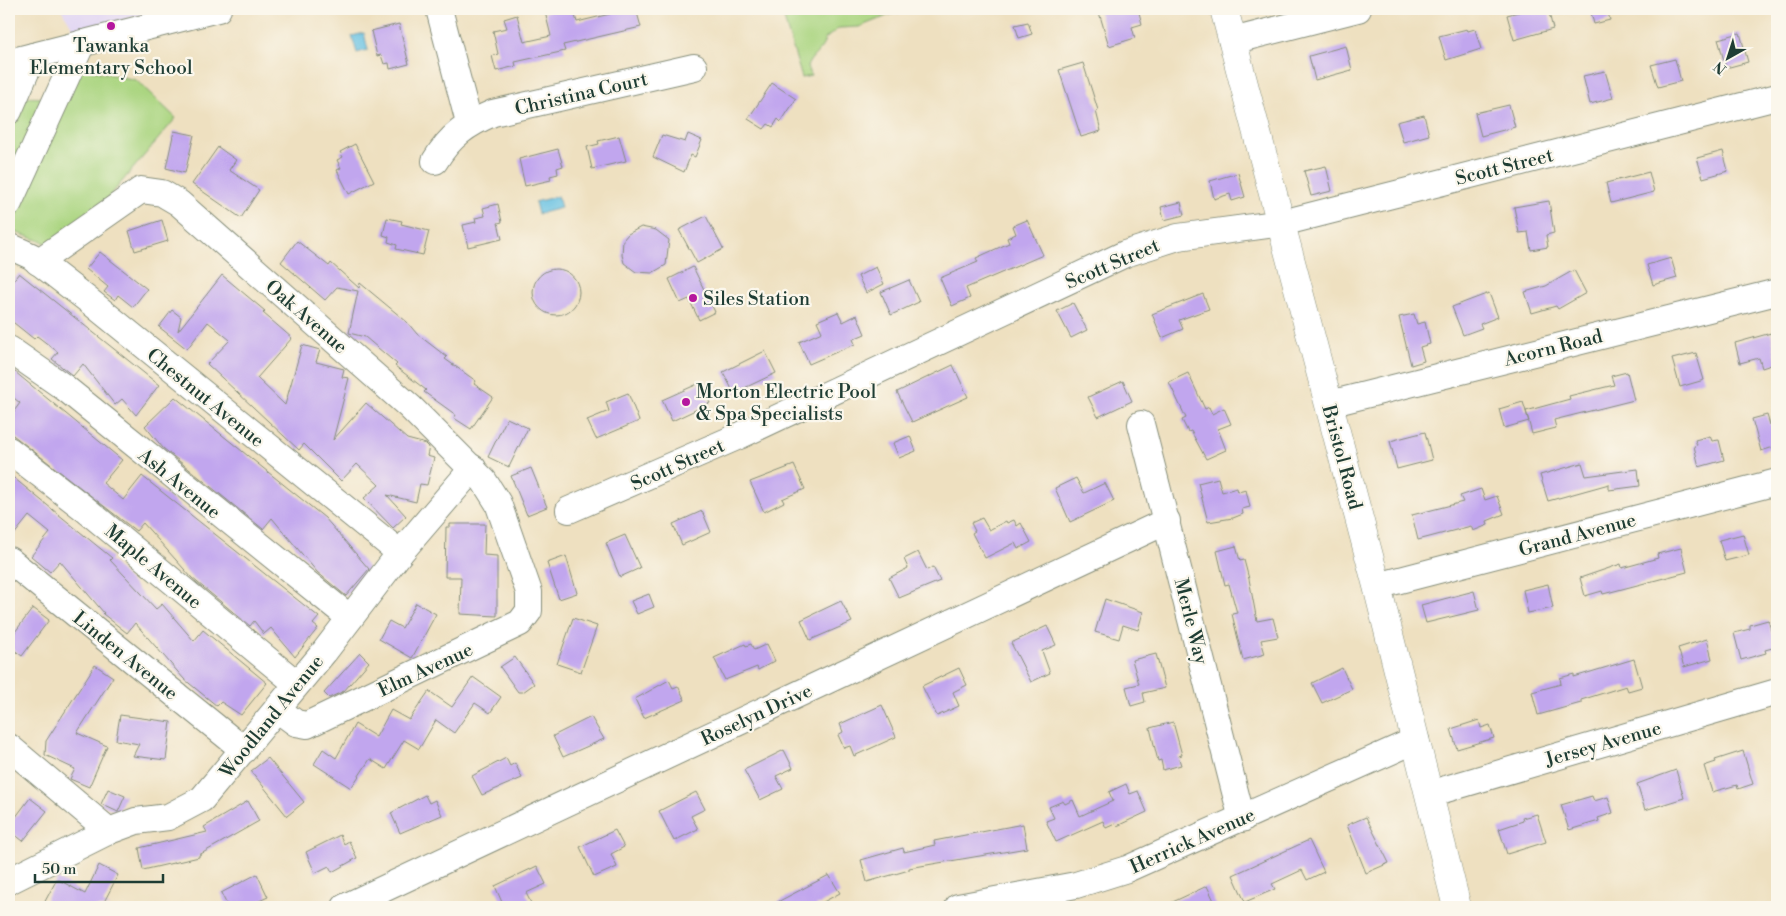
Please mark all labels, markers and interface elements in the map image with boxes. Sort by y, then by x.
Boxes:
marker: Tawanka Elementary School [105,20,117,32]
north arrow [1704,32,1754,82]
place label: Tawanka Elementary School [29,34,193,80]
text: N [1710,57,1730,78]
street label: Christina Court [512,67,650,121]
street label: Scott Street [1453,143,1556,191]
street label: Scott Street [1062,233,1163,295]
street label: Oak Avenue [260,275,352,359]
place label: Siles Station [703,287,810,311]
marker: Siles Station [687,292,699,304]
street label: Acorn Road [1501,324,1605,372]
street label: Chestnut Avenue [142,343,269,453]
place label: Morton Electric Pool & Spa Specialists [696,380,877,426]
marker: Morton Electric Pool & Spa Specialists [680,396,692,408]
street label: Bristol Road [1316,401,1368,512]
street label: Scott Street [627,434,728,496]
street label: Ash Avenue [132,443,225,524]
street label: Grand Avenue [1516,508,1639,562]
street label: Maple Avenue [100,519,207,614]
street label: Merle Way [1169,576,1214,668]
street label: Linden Avenue [68,606,183,706]
street label: Elm Avenue [374,637,477,702]
street label: Woodland Avenue [214,650,329,784]
street label: Roselyn Drive [697,679,816,751]
street label: Jersey Avenue [1542,716,1664,772]
street label: Herrick Avenue [1126,803,1259,879]
scale bar [35,851,162,883]
text: 50 m [42,860,76,879]

